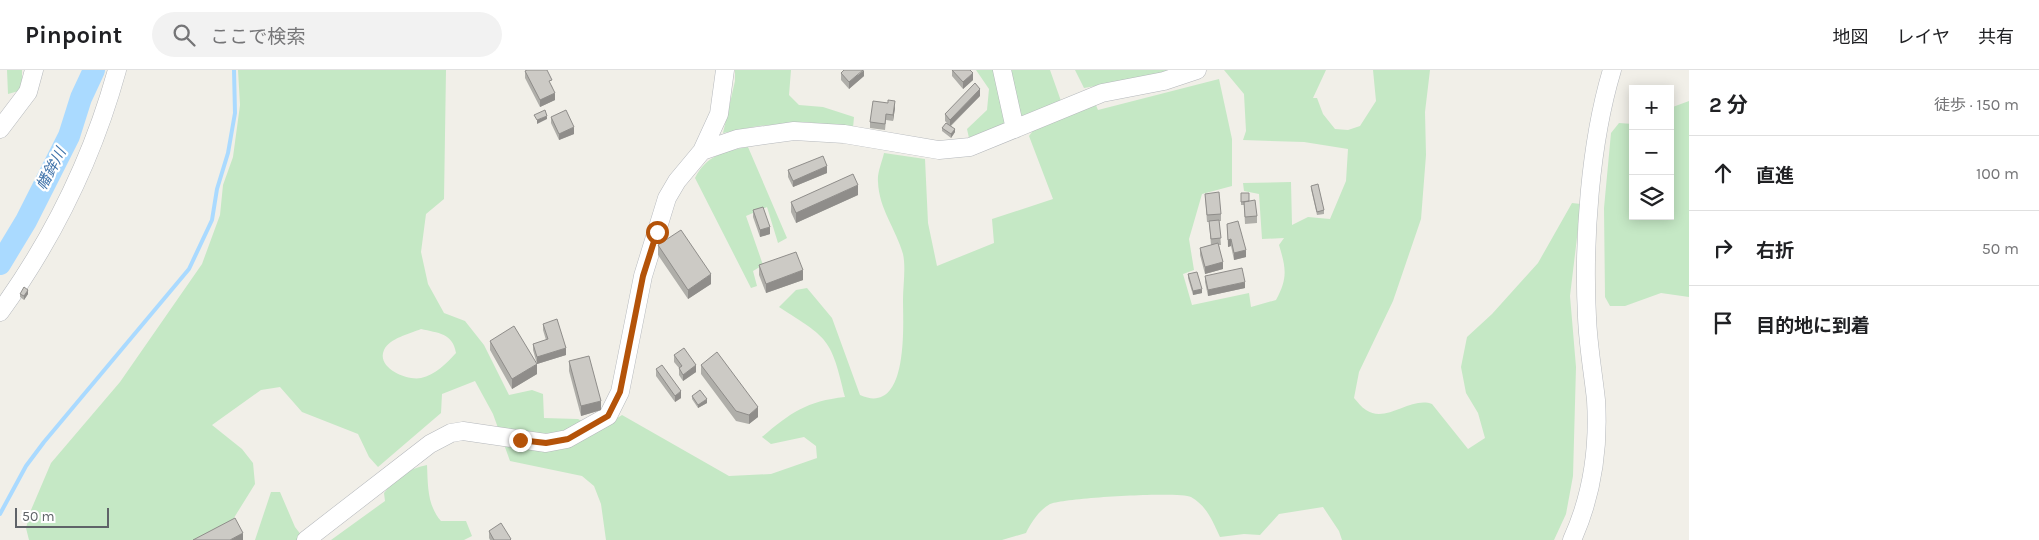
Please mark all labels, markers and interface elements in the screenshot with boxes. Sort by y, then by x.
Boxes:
search box [152,12,502,57]
text: Pinpoint [25,21,122,49]
icon: search [170,21,198,49]
text: ここで検索 [210,26,305,48]
text: 地図 [1833,26,1869,48]
text: レイヤ [1897,26,1950,48]
text: 共有 [1978,26,2014,48]
map controls [1629,85,1674,220]
button: + [1629,85,1674,130]
text: 2 分 [1709,93,1748,117]
text: 徒歩 · 150 m [1934,95,2019,114]
button: − [1629,130,1674,175]
water label: 幡鉾川 [32,143,70,193]
icon: ahead [1709,159,1737,187]
text: 100 m [1976,164,2019,183]
text: 直進 [1756,165,1794,187]
button: layers [1629,175,1674,220]
route start [646,221,669,244]
icon: right [1709,234,1737,262]
text: 50 m [1982,239,2019,258]
text: 右折 [1756,240,1794,262]
icon: arrive [1709,309,1737,337]
text: 目的地に到着 [1756,315,1870,337]
route end [509,429,532,452]
scale bar [15,505,109,528]
text: 50 m [22,508,55,525]

